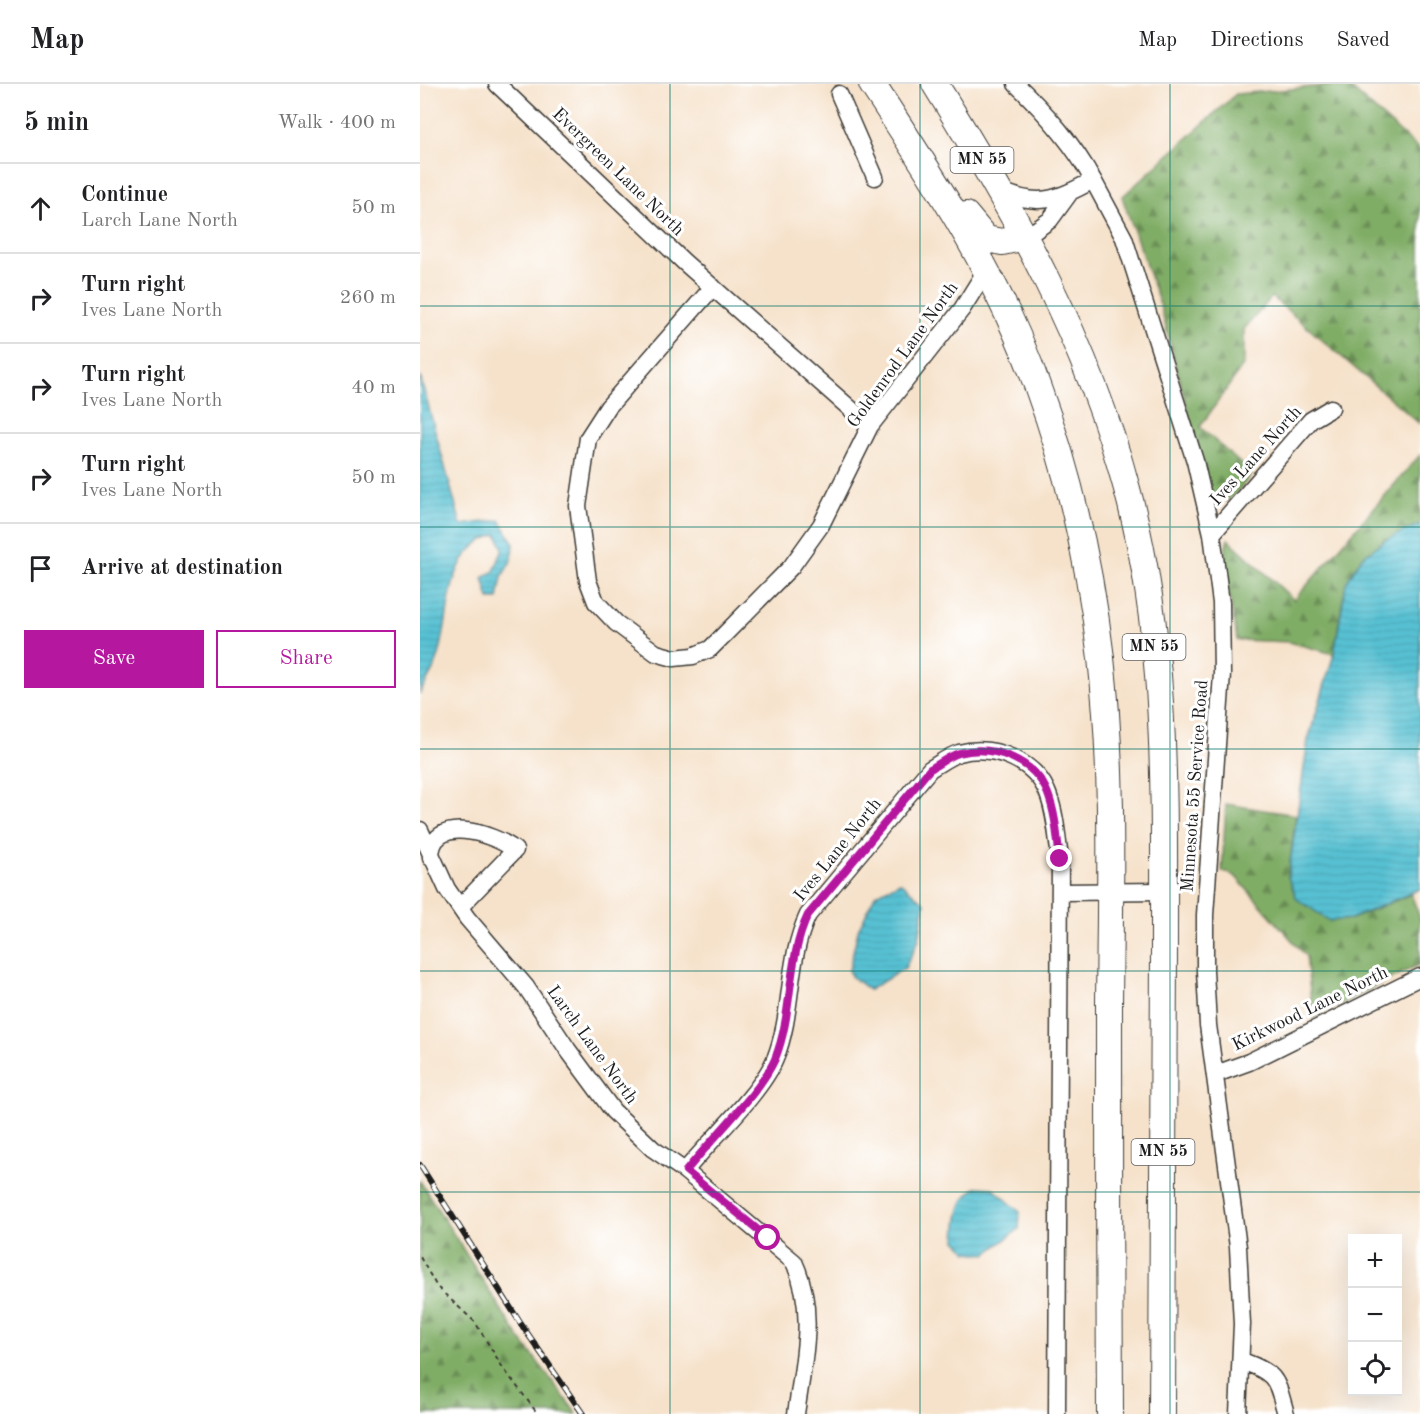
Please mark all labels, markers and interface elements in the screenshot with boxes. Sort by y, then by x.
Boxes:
text: Map [30,27,84,55]
text: Map [1138,30,1177,51]
text: Directions [1210,30,1304,51]
text: Saved [1337,30,1390,51]
street label: Evergreen Lane North [549,105,687,240]
text: 5 min [24,110,89,136]
text: Walk · 400 m [277,113,396,133]
road number: MN 55 [950,147,1014,173]
text: Continue [81,184,168,206]
icon: ahead [24,192,57,225]
text: 50 m [351,198,396,218]
text: Larch Lane North [81,211,238,231]
text: Turn right [81,274,185,296]
street label: Goldenrod Lane North [844,279,962,431]
icon: right [24,282,57,315]
text: 260 m [340,288,396,308]
text: Ives Lane North [81,301,222,321]
text: Turn right [81,364,185,386]
icon: right [24,372,57,405]
text: 40 m [351,378,396,398]
text: Ives Lane North [81,391,222,411]
street label: Ives Lane North [1207,403,1305,509]
text: Turn right [81,454,185,476]
icon: right [24,462,57,495]
text: 50 m [351,468,396,488]
text: Ives Lane North [81,481,222,501]
icon: arrive [24,552,57,585]
text: Arrive at destination [81,557,283,579]
button: Save [24,630,204,688]
button: Share [216,630,396,688]
road number: MN 55 [1122,634,1186,660]
street label: Minnesota 55 Service Road [1179,679,1211,893]
street label: Ives Lane North [791,795,885,905]
route end [1046,845,1072,871]
street label: Kirkwood Lane North [1229,963,1391,1055]
street label: Larch Lane North [543,983,641,1108]
road number: MN 55 [1132,1139,1194,1165]
route start [754,1224,780,1250]
map controls [1348,1234,1402,1396]
button: + [1348,1234,1402,1288]
button: − [1348,1288,1402,1342]
button: locate [1348,1342,1402,1396]

